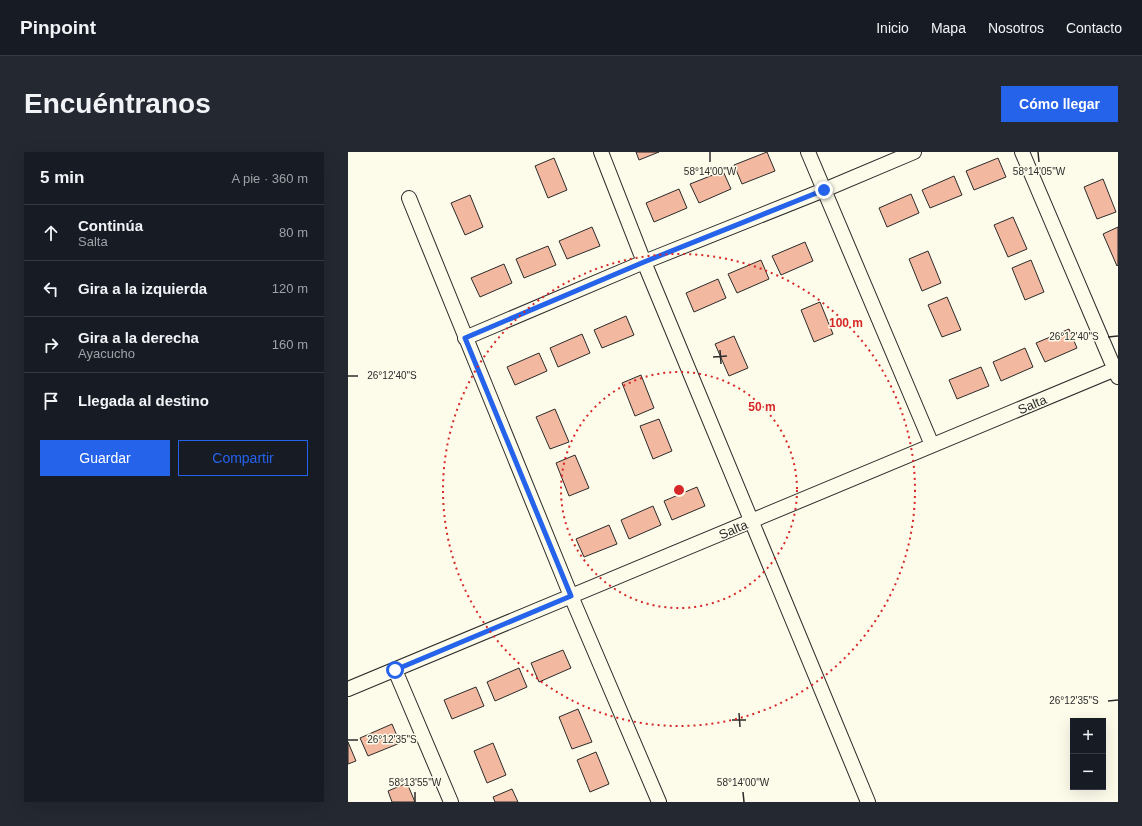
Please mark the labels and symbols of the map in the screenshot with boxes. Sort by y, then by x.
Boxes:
text: 58°14'00"W [684,166,737,177]
text: 58°14'05"W [1013,166,1066,177]
route end [815,181,833,199]
text: 100 m [829,316,863,330]
text: 26°12'40"S [1049,331,1099,342]
text: 26°12'40"S [367,370,417,381]
street label: Salta [1016,391,1049,417]
text: 50 m [748,400,776,414]
centre of rings [672,483,686,497]
street label: Salta [717,516,750,542]
route start [386,661,404,679]
text: 26°12'35"S [1049,695,1099,706]
text: 26°12'35"S [367,734,417,745]
text: 58°13'55"W [389,777,442,788]
text: 58°14'00"W [717,777,770,788]

